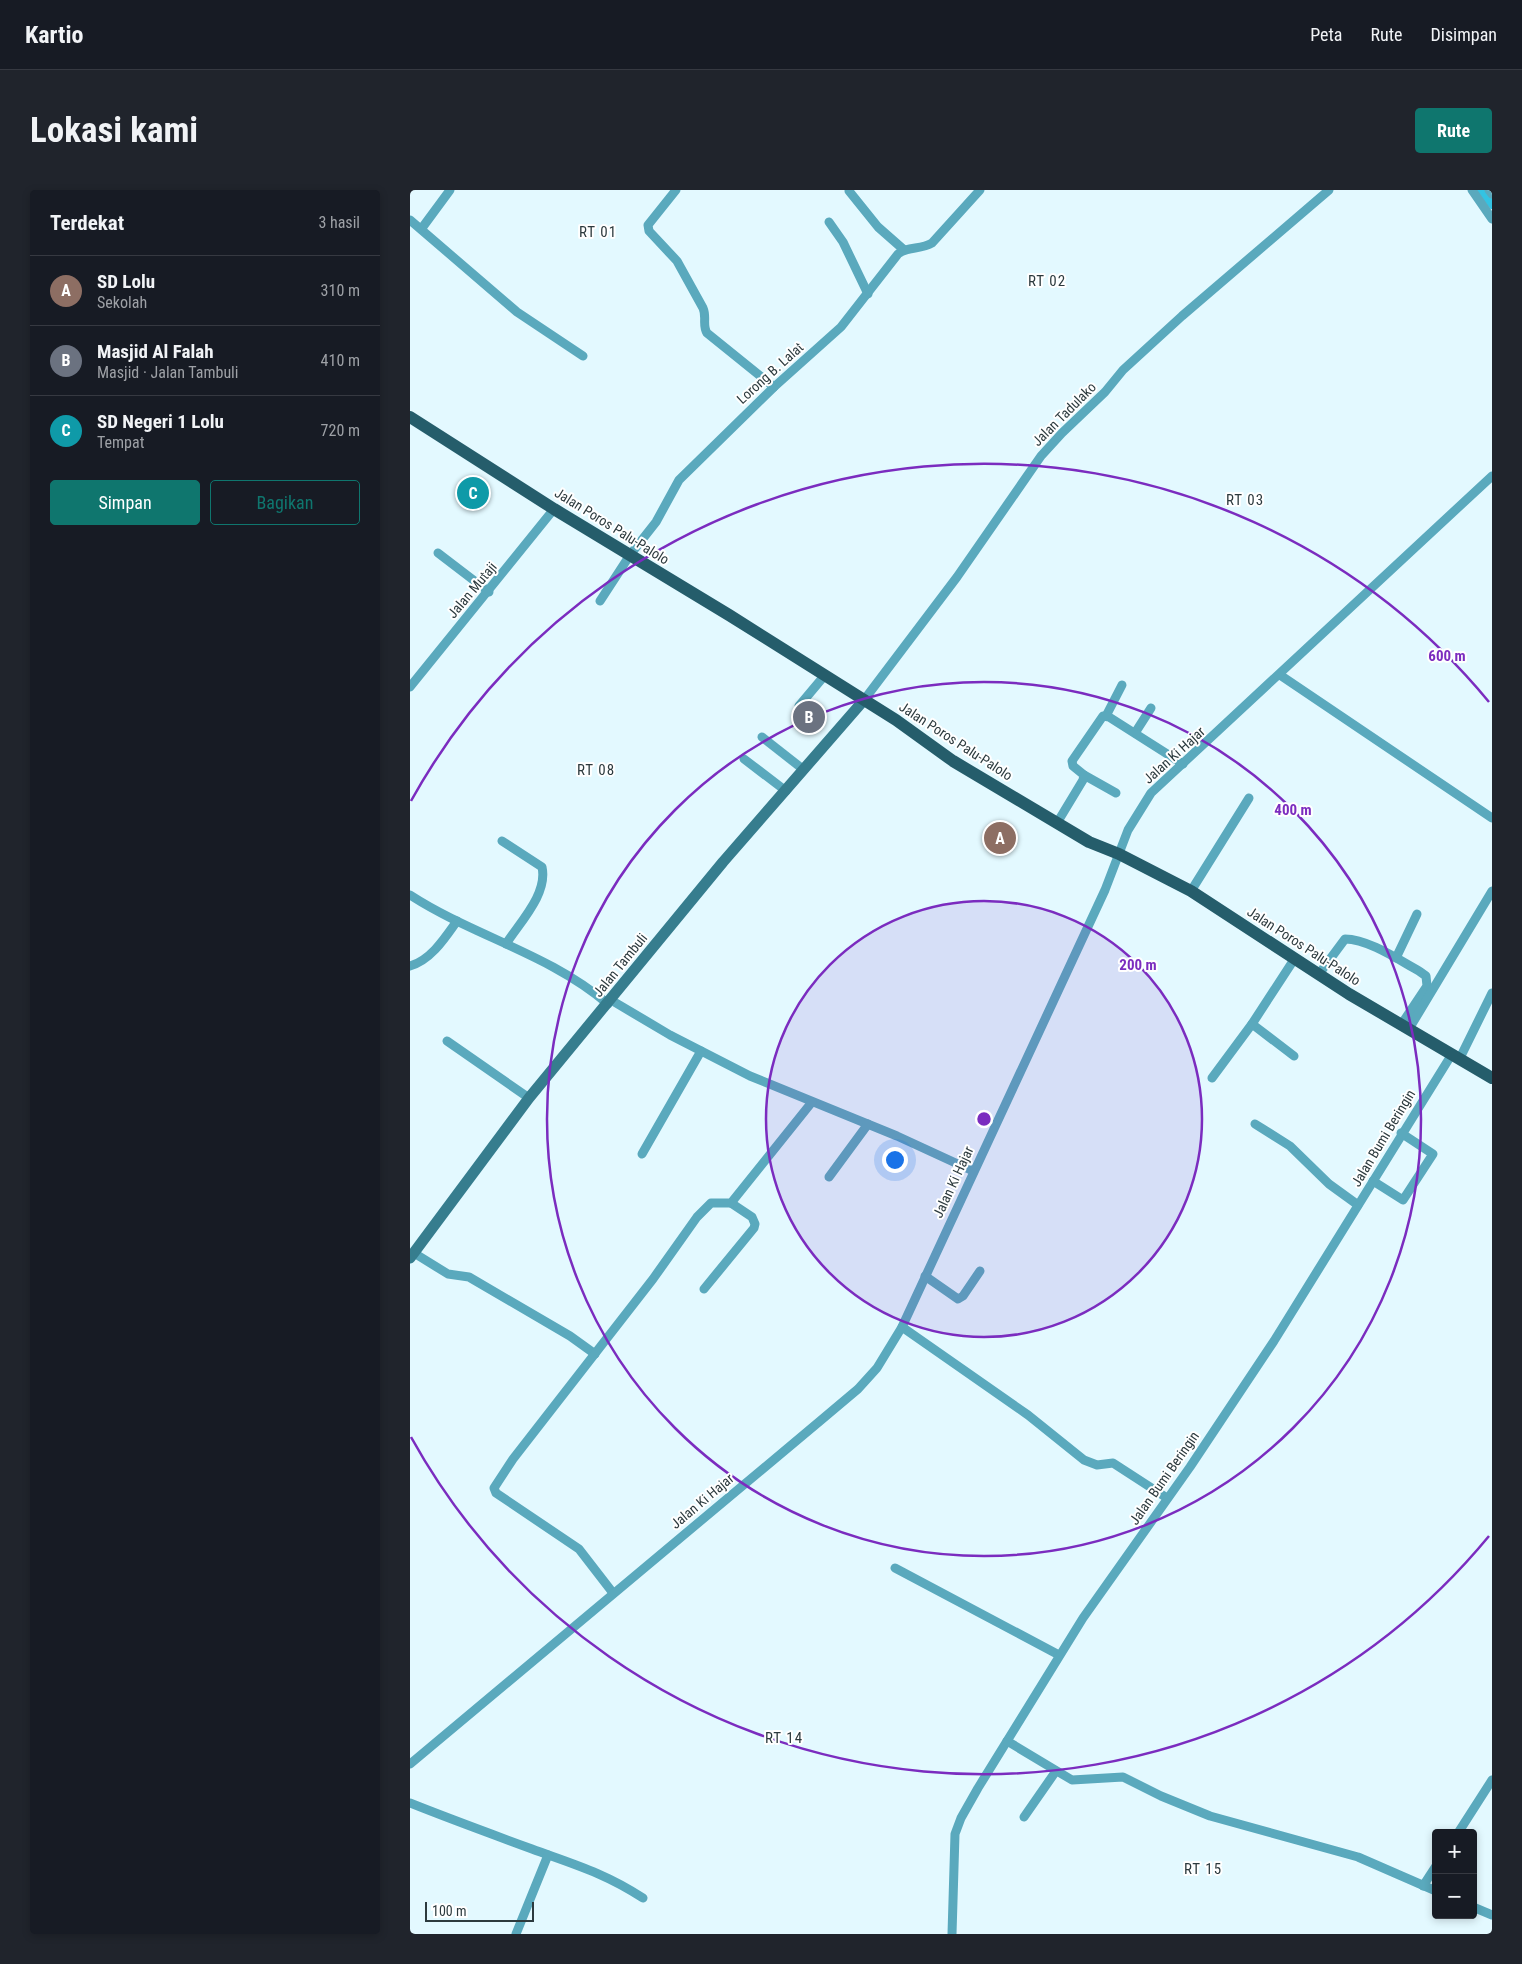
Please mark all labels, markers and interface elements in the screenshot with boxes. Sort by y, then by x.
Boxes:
text: Kartio [25,21,83,49]
text: Peta [1310,24,1342,45]
text: Rute [1370,24,1402,45]
text: Disimpan [1430,24,1497,45]
button: Rute [1415,108,1492,153]
text: Lokasi kami [30,110,198,151]
text: Terdekat [50,211,124,235]
text: 3 hasil [318,213,360,232]
district label: RT 01 [579,223,617,241]
text: SD Lolu [97,270,155,293]
district label: RT 02 [1028,272,1066,290]
text: A [61,281,71,300]
text: 310 m [321,281,360,300]
text: Sekolah [97,293,147,312]
street label: Lorong B. Lalat [734,339,806,407]
text: Masjid Al Falah [97,340,214,363]
text: B [62,351,70,370]
text: 410 m [321,351,360,370]
text: Masjid · Jalan Tambuli [97,363,238,382]
street label: Jalan Tadulako [1029,379,1099,449]
text: SD Negeri 1 Lolu [97,410,224,433]
text: C [61,421,71,440]
text: 720 m [321,421,360,440]
text: Tempat [97,433,144,452]
pin: C [457,474,489,512]
button: Simpan [50,480,200,525]
button: Bagikan [210,480,360,525]
street label: Jalan Poros Palu-Palolo [552,484,672,568]
district label: RT 03 [1226,491,1264,509]
street label: Jalan Mutaji [444,559,500,621]
text: 600 m [1428,647,1466,665]
pin: B [793,698,825,736]
street label: Jalan Poros Palu-Palolo [896,698,1016,784]
street label: Jalan Ki Hajar [1140,723,1208,787]
district label: RT 08 [577,761,615,779]
text: 400 m [1274,801,1312,819]
pin: A [984,819,1016,857]
street label: Jalan Poros Palu-Palolo [1244,903,1364,989]
street label: Jalan Tambuli [590,930,650,1000]
text: 200 m [1119,956,1157,974]
street label: Jalan Bumi Beringin [1348,1087,1418,1189]
centre of rings [975,1110,993,1128]
street label: Jalan Ki Hajar [929,1144,977,1220]
your location [882,1147,908,1173]
street label: Jalan Bumi Beringin [1126,1428,1202,1528]
street label: Jalan Ki Hajar [667,1470,737,1532]
district label: RT 14 [765,1729,803,1747]
map controls [1432,1829,1477,1919]
button: + [1432,1829,1477,1874]
district label: RT 15 [1184,1860,1222,1878]
button: − [1432,1874,1477,1919]
scale bar [425,1899,534,1922]
text: 100 m [432,1903,467,1919]

